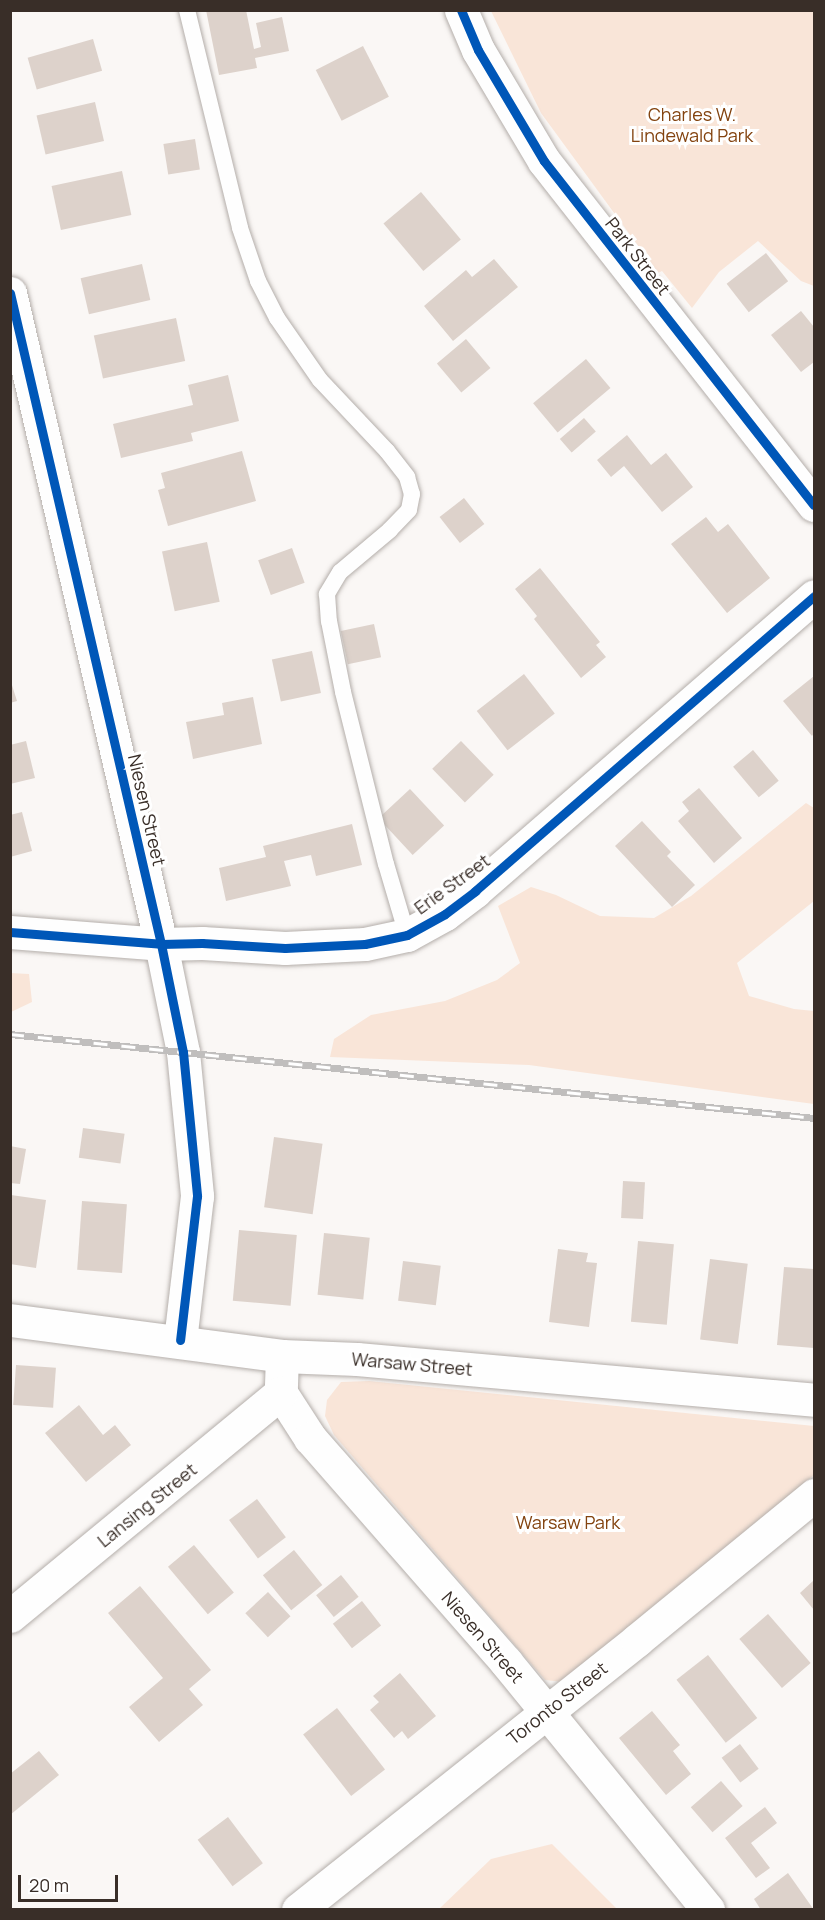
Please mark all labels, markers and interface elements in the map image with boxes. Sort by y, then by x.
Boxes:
park label: Charles W. Lindewald Park [631,104,753,146]
street label: Park Street [601,213,675,299]
street label: Niesen Street [124,752,170,868]
street label: Erie Street [410,849,494,919]
street label: Warsaw Street [351,1348,473,1380]
street label: Lansing Street [93,1458,201,1552]
park label: Warsaw Park [516,1511,620,1533]
street label: Niesen Street [437,1587,529,1687]
street label: Toronto Street [502,1657,612,1749]
scale bar [21,1863,122,1901]
text: 20 m [29,1873,69,1897]

